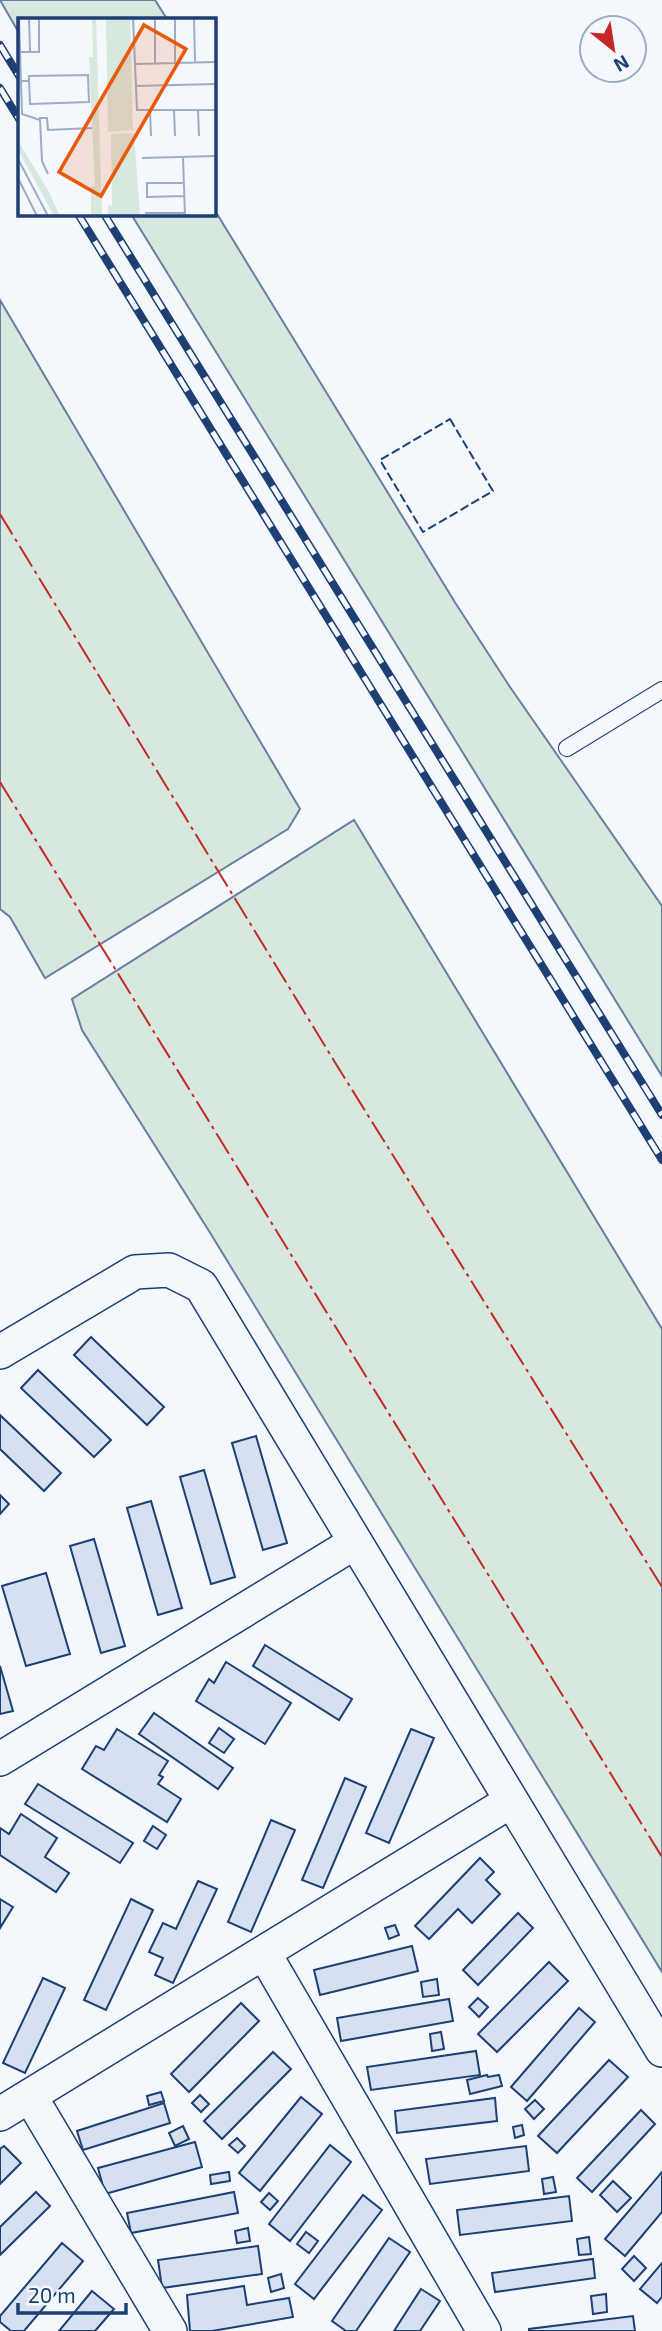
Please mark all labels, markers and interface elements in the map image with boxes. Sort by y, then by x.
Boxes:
north arrow [578,14,648,84]
inset map [18,18,215,215]
text: N [610,51,633,78]
scale bar [18,2272,126,2316]
text: 20 m [28,2282,76,2307]

